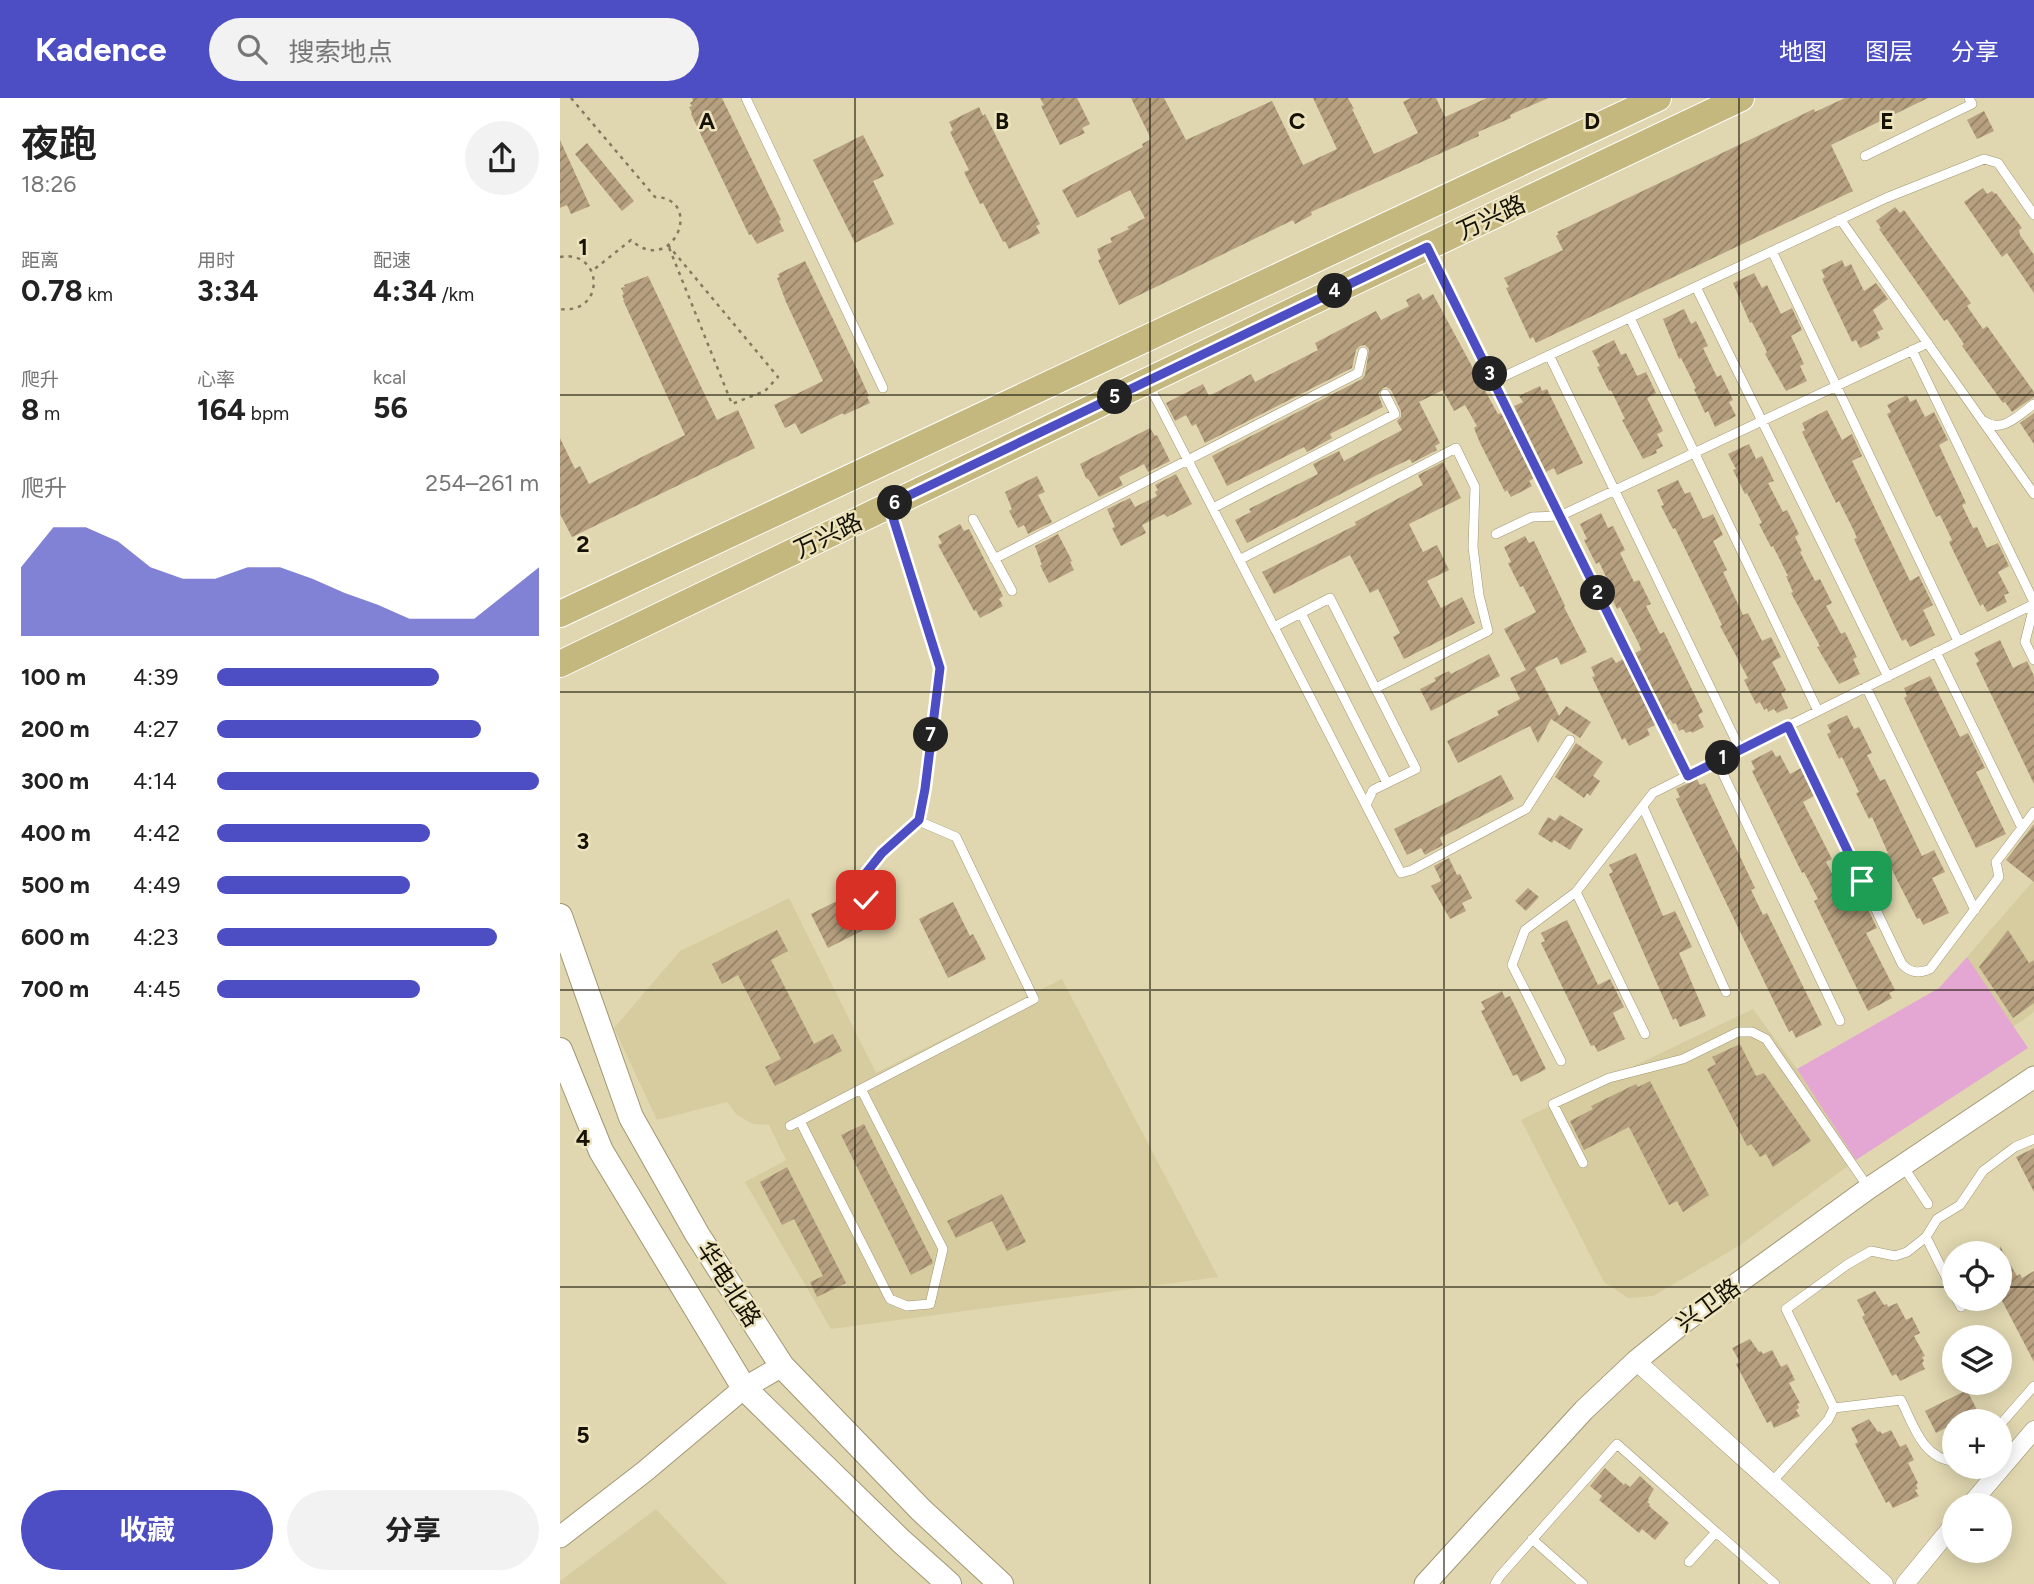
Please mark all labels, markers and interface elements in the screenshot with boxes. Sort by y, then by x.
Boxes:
search box [209,18,699,81]
text: Kadence [35,30,167,69]
icon: search [233,30,271,68]
text: 搜索地点 [289,36,393,68]
text: 地图 [1779,37,1827,66]
text: 图层 [1865,37,1913,66]
text: 分享 [1951,37,1999,66]
text: A [699,107,716,135]
text: B [995,107,1009,135]
text: C [1289,107,1306,135]
text: D [1584,107,1600,135]
text: E [1880,107,1894,135]
text: 夜跑 [21,121,97,167]
button: share [465,121,539,195]
text: 18:26 [21,170,76,198]
street label: 万兴路 [1452,189,1530,245]
text: 1 [578,233,588,261]
text: 距离 [21,249,59,272]
text: 用时 [197,249,235,272]
text: 配速 [373,249,411,272]
text: 0.78 [21,272,83,309]
text: 3:34 [197,272,258,309]
text: 4:34 [373,272,437,309]
pin: 4 [1318,274,1352,308]
text: 4 [1328,279,1341,302]
text: km [83,283,113,306]
text: /km [437,283,474,306]
pin: 3 [1472,356,1508,392]
text: 3 [1484,362,1495,385]
text: kcal [373,366,406,389]
text: 爬升 [21,368,59,391]
text: 心率 [197,368,235,391]
pin: 5 [1098,380,1132,414]
text: 5 [1109,385,1120,408]
text: 56 [373,389,408,426]
text: 8 [21,391,39,428]
text: 164 [197,391,246,428]
text: m [39,402,60,425]
text: bpm [246,402,289,425]
text: 254–261 m [425,469,539,497]
text: 爬升 [21,474,67,502]
pin: 6 [878,486,912,520]
text: 6 [889,491,900,514]
street label: 万兴路 [789,506,867,564]
text: 2 [576,530,590,558]
pin: 2 [1580,575,1616,610]
text: 2 [1592,581,1603,604]
text: 100 m [21,663,86,691]
text: 4:39 [133,663,179,691]
text: 200 m [21,715,90,743]
text: 4:27 [133,715,178,743]
pin: 7 [914,718,948,752]
text: 7 [925,723,936,746]
pin: 1 [1706,740,1740,776]
text: 1 [1718,746,1727,769]
text: 300 m [21,767,89,795]
text: 4:14 [133,767,177,795]
text: 400 m [21,819,91,847]
text: 4:42 [133,819,180,847]
text: 3 [577,827,589,855]
pin [1832,851,1892,911]
icon: arrive [1843,862,1881,900]
pin [836,870,896,930]
text: 500 m [21,871,90,899]
text: 4:49 [133,871,180,899]
icon: check [847,881,885,919]
text: 600 m [21,923,90,951]
text: 4:23 [133,923,178,951]
text: 700 m [21,975,89,1003]
text: 4:45 [133,975,181,1003]
text: 4 [576,1124,590,1152]
street label: 华电北路 [691,1236,767,1332]
map controls [1942,1241,2012,1563]
button: locate [1942,1241,2012,1311]
street label: 兴卫路 [1670,1272,1746,1338]
button: layers [1942,1325,2012,1395]
button: + [1942,1409,2012,1479]
text: 5 [576,1421,590,1449]
button: 收藏 [21,1490,273,1570]
button: 分享 [287,1490,539,1570]
button: − [1942,1493,2012,1563]

